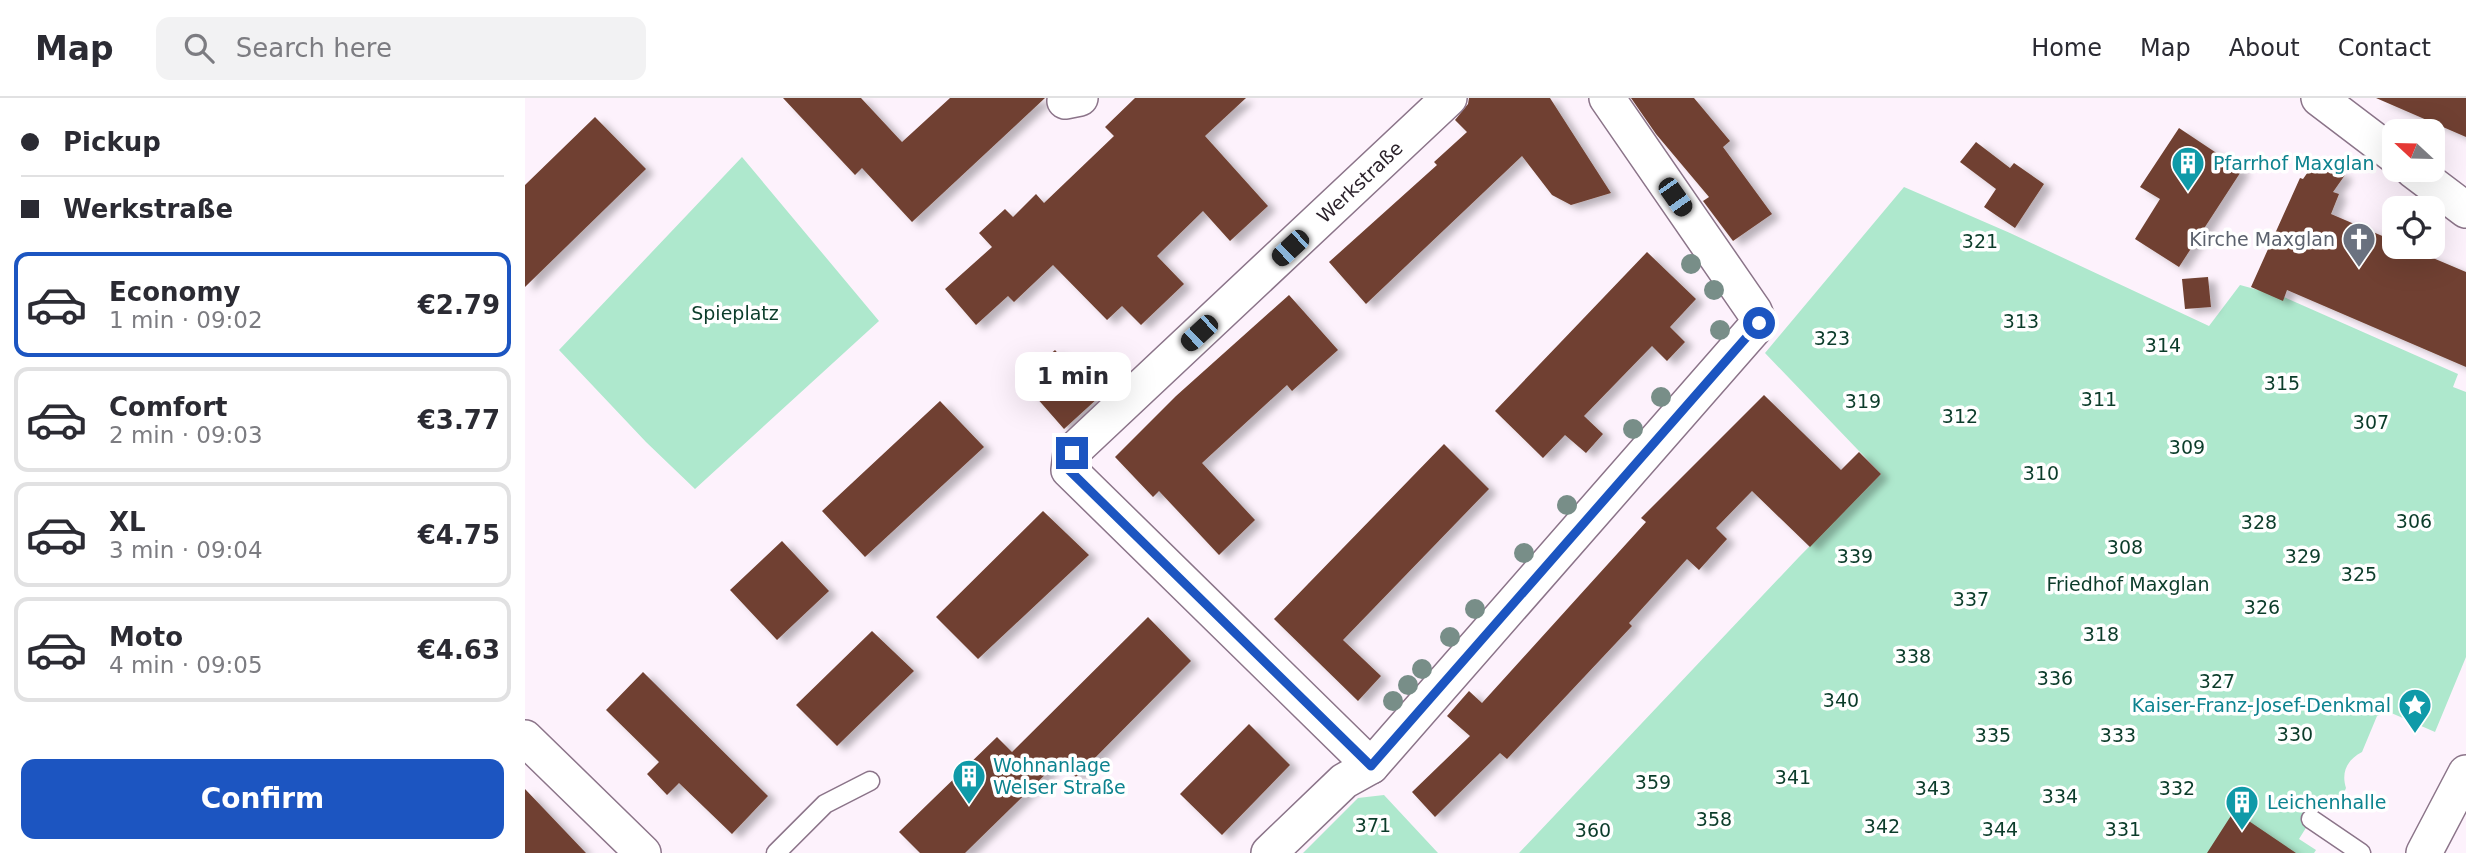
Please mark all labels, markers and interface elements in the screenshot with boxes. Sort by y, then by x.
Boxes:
search box [156,17,646,80]
text: Map [35,29,114,68]
icon: search [180,29,218,67]
text: Search here [236,33,392,63]
text: Home [2031,34,2102,62]
text: Map [2140,34,2191,62]
text: About [2229,34,2300,62]
text: Contact [2338,34,2431,62]
north arrow [2382,119,2445,182]
map controls [2382,119,2445,259]
text: Pickup [63,127,161,157]
street label: Werkstraße [1313,137,1407,227]
building icon: Pfarrhof Maxglan [2169,144,2207,193]
place label: Pfarrhof Maxglan [2213,152,2374,174]
car [1655,174,1696,220]
text: Werkstraße [63,194,233,224]
button: locate [2382,196,2445,259]
church icon: Kirche Maxglan [2340,220,2378,269]
car [1268,226,1313,270]
place label: Kirche Maxglan [2189,228,2335,250]
park label: 321 [1962,230,1998,252]
icon: car [25,273,88,336]
text: Economy [109,277,240,307]
text: €2.79 [418,290,500,320]
park label: Spieplatz [691,302,779,324]
text: 1 min · 09:02 [109,307,263,333]
route start [1743,307,1775,339]
park label: 313 [2003,310,2039,332]
car [1177,311,1222,355]
park label: 323 [1814,327,1850,349]
park label: 314 [2145,334,2181,356]
callout: 1 min [1014,352,1130,400]
text: 1 min [1037,363,1109,389]
park label: 315 [2264,372,2300,394]
icon: car [25,388,88,451]
park label: 311 [2081,388,2117,410]
park label: 319 [1845,390,1881,412]
text: Comfort [109,392,227,422]
text: €3.77 [418,405,500,435]
park label: 312 [1942,405,1978,427]
park label: 307 [2353,411,2389,433]
text: 2 min · 09:03 [109,422,263,448]
park label: 309 [2169,436,2205,458]
route end [1056,437,1088,469]
park label: 310 [2023,462,2059,484]
icon: car [25,503,88,566]
text: XL [109,507,146,537]
park label: 306 [2396,510,2432,532]
park label: 328 [2241,511,2277,533]
text: €4.75 [418,520,500,550]
park label: 308 [2107,536,2143,558]
text: 3 min · 09:04 [109,537,263,563]
park label: 339 [1837,545,1873,567]
park label: 329 [2285,545,2321,567]
park label: 325 [2341,563,2377,585]
park label: Friedhof Maxglan [2046,573,2210,595]
park label: 337 [1953,588,1989,610]
park label: 326 [2244,596,2280,618]
icon: car [25,618,88,681]
text: Moto [109,622,183,652]
park label: 318 [2083,623,2119,645]
text: €4.63 [418,635,500,665]
park label: 338 [1895,645,1931,667]
text: 4 min · 09:05 [109,652,263,678]
park label: 336 [2037,667,2073,689]
park label: 327 [2199,670,2235,692]
place icon: Kaiser-Franz-Josef-Denkmal [2396,686,2434,735]
park label: 340 [1823,689,1859,711]
place label: Kaiser-Franz-Josef-Denkmal [2132,694,2391,716]
park label: 330 [2277,723,2313,745]
park label: 335 [1975,724,2011,746]
park label: 333 [2100,724,2136,746]
place label: Wohnanlage Welser Straße [993,754,1126,798]
building icon: Wohnanlage Welser Straße [950,757,988,806]
button: Confirm [21,759,504,839]
park label: 341 [1775,766,1811,788]
park label: 359 [1635,771,1671,793]
park label: 343 [1915,777,1951,799]
park label: 332 [2159,777,2195,799]
building icon: Leichenhalle [2223,783,2261,832]
park label: 334 [2042,785,2078,807]
place label: Leichenhalle [2267,791,2386,813]
park label: 358 [1696,808,1732,830]
park label: 371 [1355,814,1391,836]
park label: 342 [1864,815,1900,837]
park label: 344 [1982,818,2018,840]
park label: 331 [2105,818,2141,840]
park label: 360 [1575,819,1611,841]

